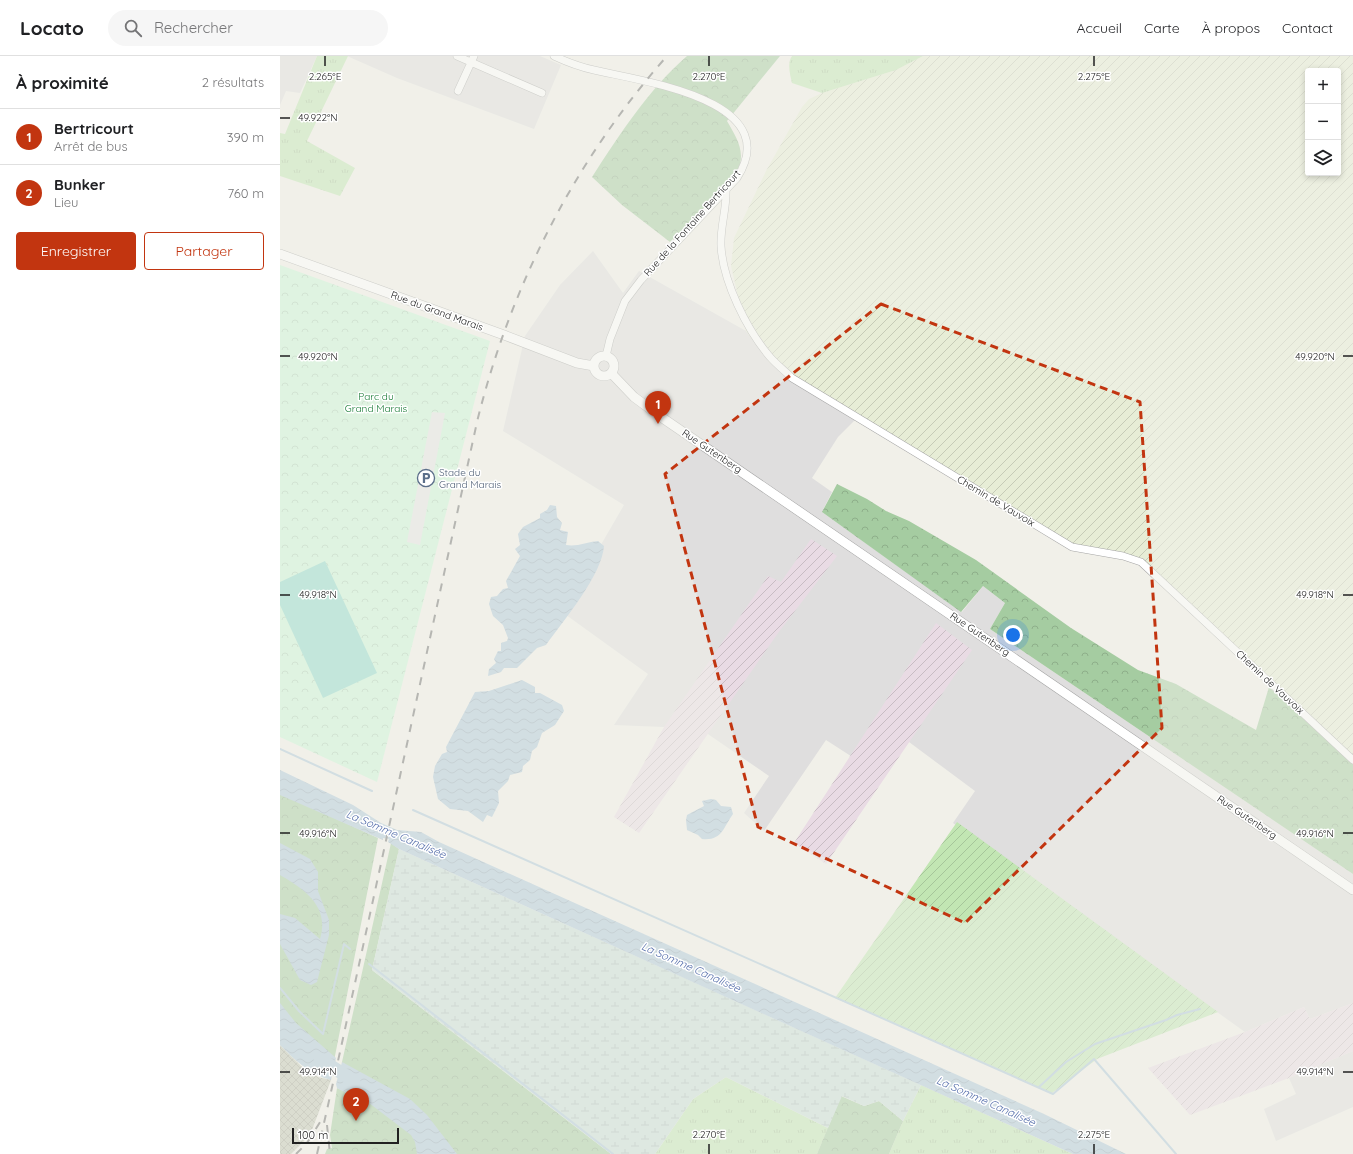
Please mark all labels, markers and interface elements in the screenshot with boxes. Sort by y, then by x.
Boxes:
search box [108,10,388,46]
text: Locato [20,16,84,40]
icon: search [122,17,144,39]
text: Rechercher [154,18,233,37]
text: Accueil [1076,19,1122,37]
text: Carte [1144,19,1180,37]
text: À propos [1202,19,1260,37]
text: Contact [1282,19,1333,37]
map controls [1305,68,1341,176]
button: + [1305,68,1341,104]
text: 2.265°E [309,70,342,83]
text: 2.270°E [693,70,726,83]
text: 2.275°E [1078,70,1110,83]
text: À proximité [16,72,109,93]
text: 2 résultats [202,74,264,90]
button: − [1305,104,1341,140]
text: 49.922°N [298,111,338,124]
text: Bertricourt [54,119,134,138]
text: 1 [26,129,32,145]
text: 390 m [227,129,264,145]
text: Arrêt de bus [54,138,128,154]
button: layers [1305,140,1341,176]
street label: Rue de la Fontaine Bertricourt [641,167,744,279]
text: Bunker [54,175,105,194]
text: 2 [25,185,33,201]
text: 760 m [228,185,264,201]
text: Lieu [54,194,78,210]
button: Enregistrer [16,232,136,270]
button: Partager [144,232,264,270]
street label: Rue du Grand Marais [389,288,485,334]
text: 49.920°N [298,350,338,363]
text: 49.920°N [1295,350,1335,363]
park label: Parc du Grand Marais [345,390,407,415]
pin: 1 [645,391,671,424]
street label: Rue Gutenberg [679,426,745,476]
place label: Stade du Grand Marais [439,466,502,491]
parking icon: Stade du Grand Marais [416,468,436,488]
street label: Chemin de Vauvoix [955,473,1037,529]
text: 49.918°N [299,588,337,601]
text: 49.918°N [1296,588,1334,601]
street label: Rue Gutenberg [947,609,1013,659]
your location [1003,625,1023,645]
street label: Chemin de Vauvoix [1233,647,1307,717]
street label: Rue Gutenberg [1214,792,1280,842]
water label: La Somme Canalisée [344,807,449,862]
text: 49.916°N [299,827,337,840]
text: 49.916°N [1296,827,1334,840]
water label: La Somme Canalisée [639,939,743,995]
text: 49.914°N [299,1065,337,1078]
text: 49.914°N [1296,1065,1334,1078]
water label: La Somme Canalisée [934,1073,1038,1129]
pin: 2 [343,1088,369,1121]
scale bar [292,1126,399,1145]
text: 100 m [298,1128,328,1142]
text: 2.270°E [693,1128,726,1141]
text: 2.275°E [1078,1128,1110,1141]

